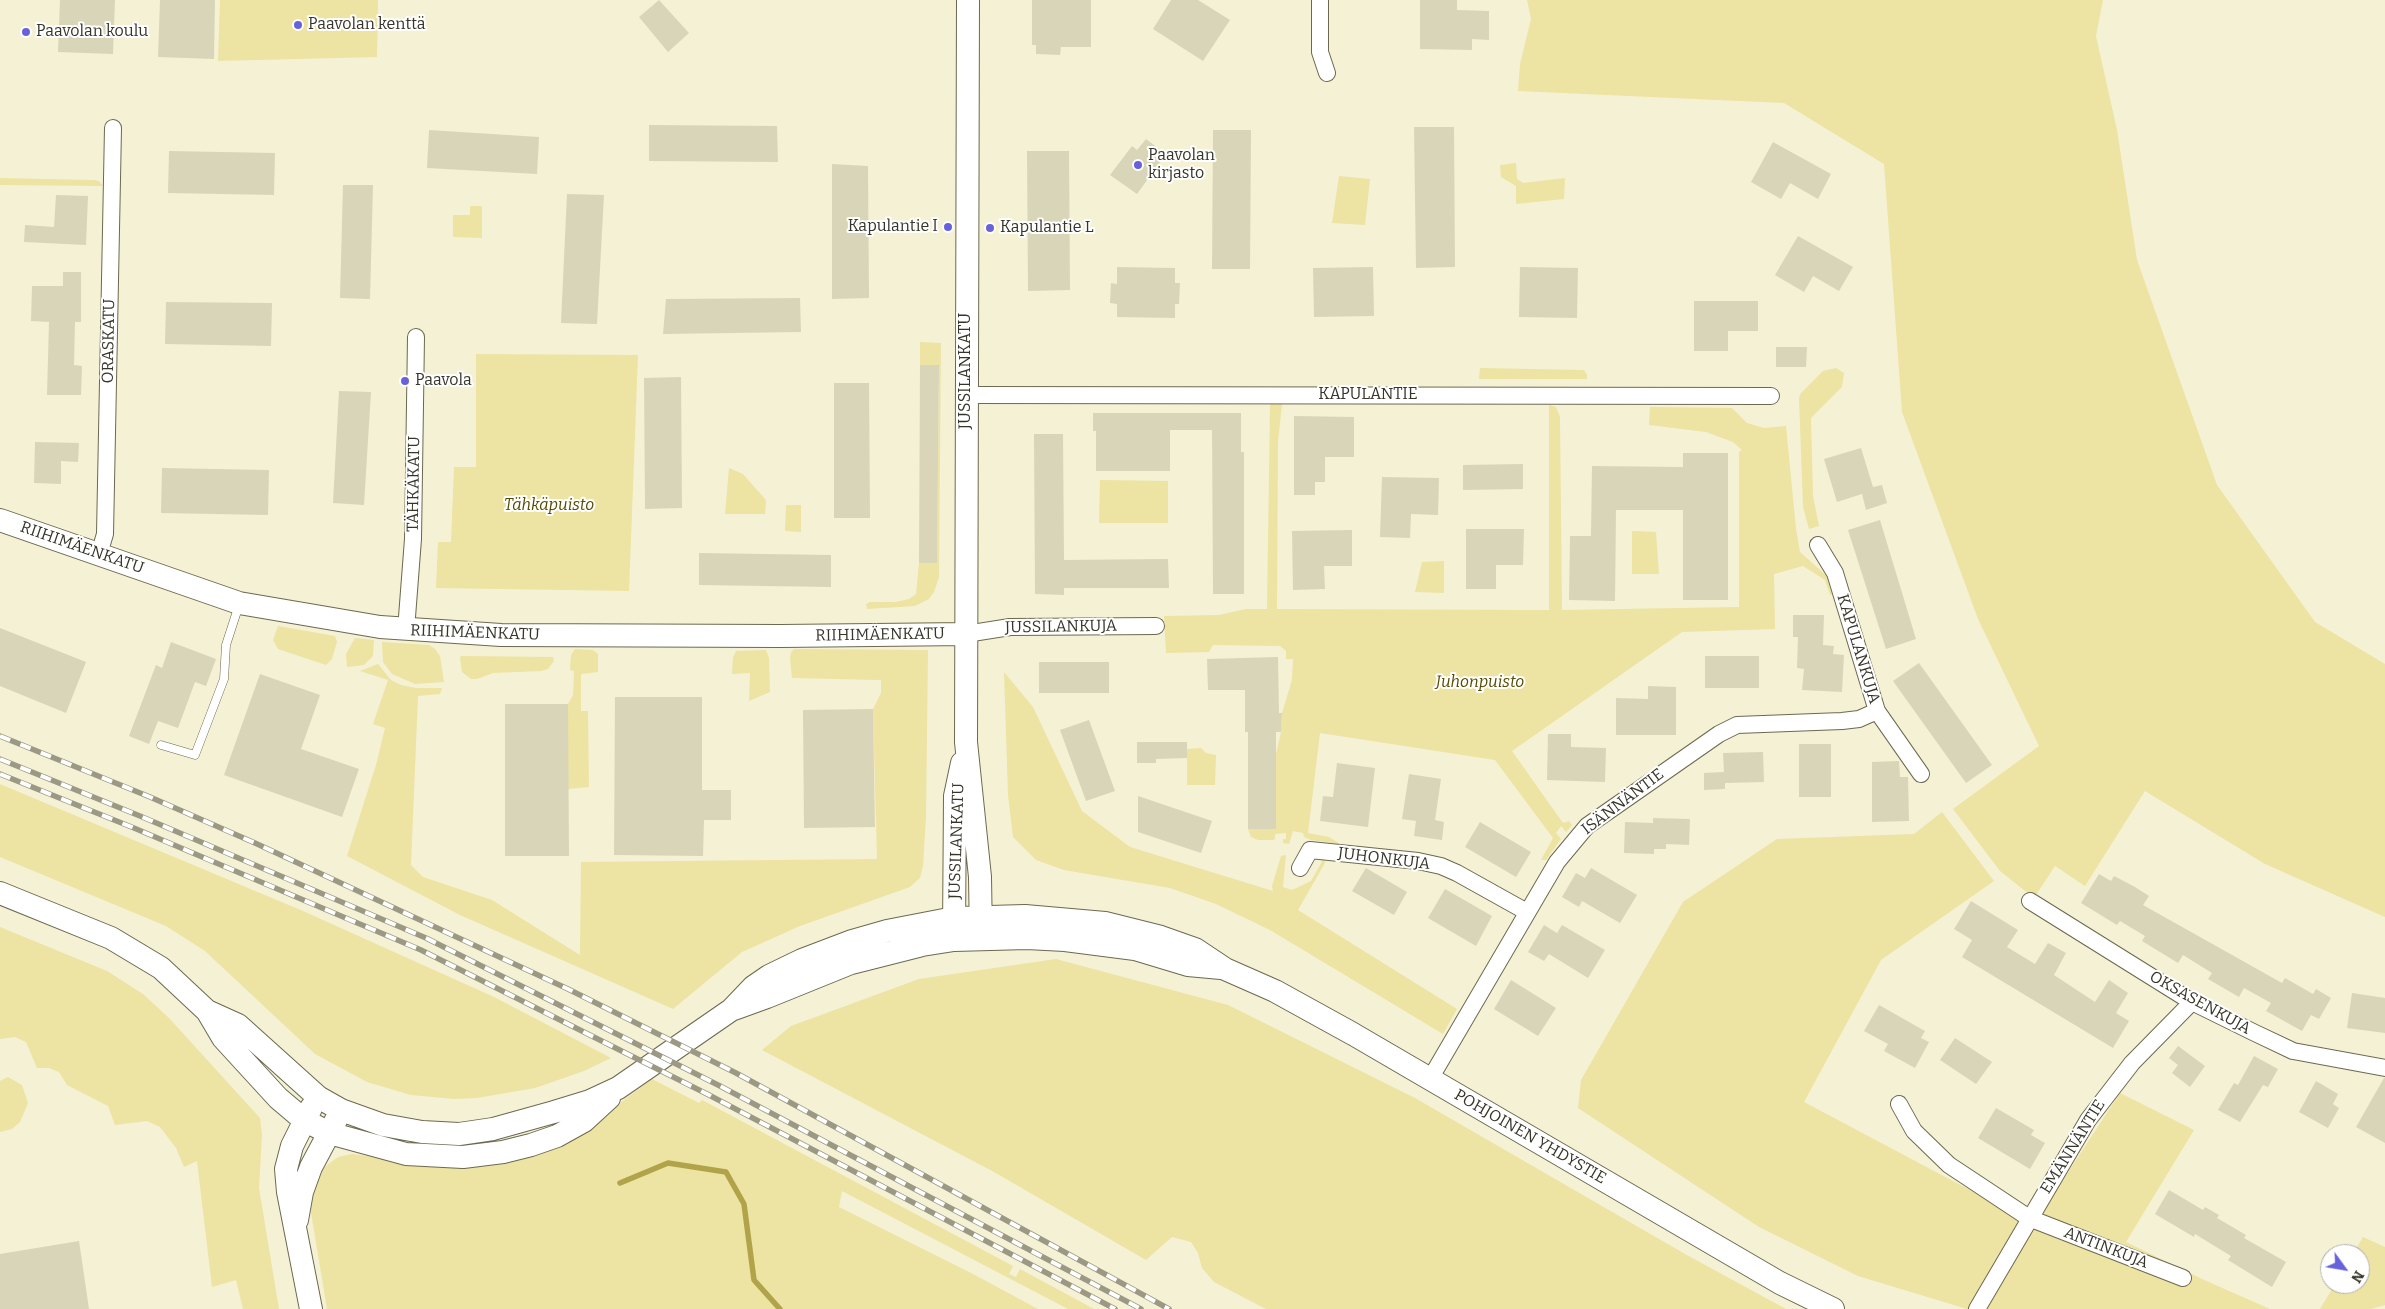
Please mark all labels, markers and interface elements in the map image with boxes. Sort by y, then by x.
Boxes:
place label: Paavolan kenttä [308,15,426,35]
marker: Paavolan kenttä [292,19,304,31]
place label: Paavolan koulu [36,22,148,42]
marker: Paavolan koulu [20,26,32,38]
place label: Paavolan kirjasto [1148,146,1215,184]
marker: Paavolan kirjasto [1132,159,1144,171]
place label: Kapulantie I [848,217,938,237]
place label: Kapulantie L [1000,218,1093,238]
marker: Kapulantie I [942,221,954,233]
marker: Kapulantie L [984,222,996,234]
street label: ORASKATU [99,298,119,384]
street label: JUSSILANKATU [956,313,976,429]
place label: Paavola [415,371,472,391]
marker: Paavola [399,375,411,387]
street label: KAPULANTIE [1318,385,1418,405]
street label: TÄHKÄKATU [404,436,424,532]
park label: Tähkäpuisto [504,496,594,516]
street label: RIIHIMÄENKATU [18,518,146,578]
street label: KAPULANKUJA [1832,592,1884,706]
street label: JUSSILANKUJA [1005,616,1117,638]
street label: RIIHIMÄENKATU [410,621,540,645]
street label: RIIHIMÄENKATU [815,624,945,646]
park label: Juhonpuisto [1436,673,1524,693]
street label: ISÄNNÄNTIE [1578,765,1668,839]
street label: JUSSILANKATU [945,783,969,899]
street label: JUHONKUJA [1337,844,1431,874]
street label: OKSASENKUJA [2146,967,2254,1039]
street label: POHJOINEN YHDYSTIE [1451,1086,1609,1188]
street label: EMÄNNÄNTIE [2036,1096,2110,1198]
street label: ANTINKUJA [2061,1223,2151,1273]
north arrow [2320,1244,2370,1294]
text: N [2347,1268,2367,1286]

